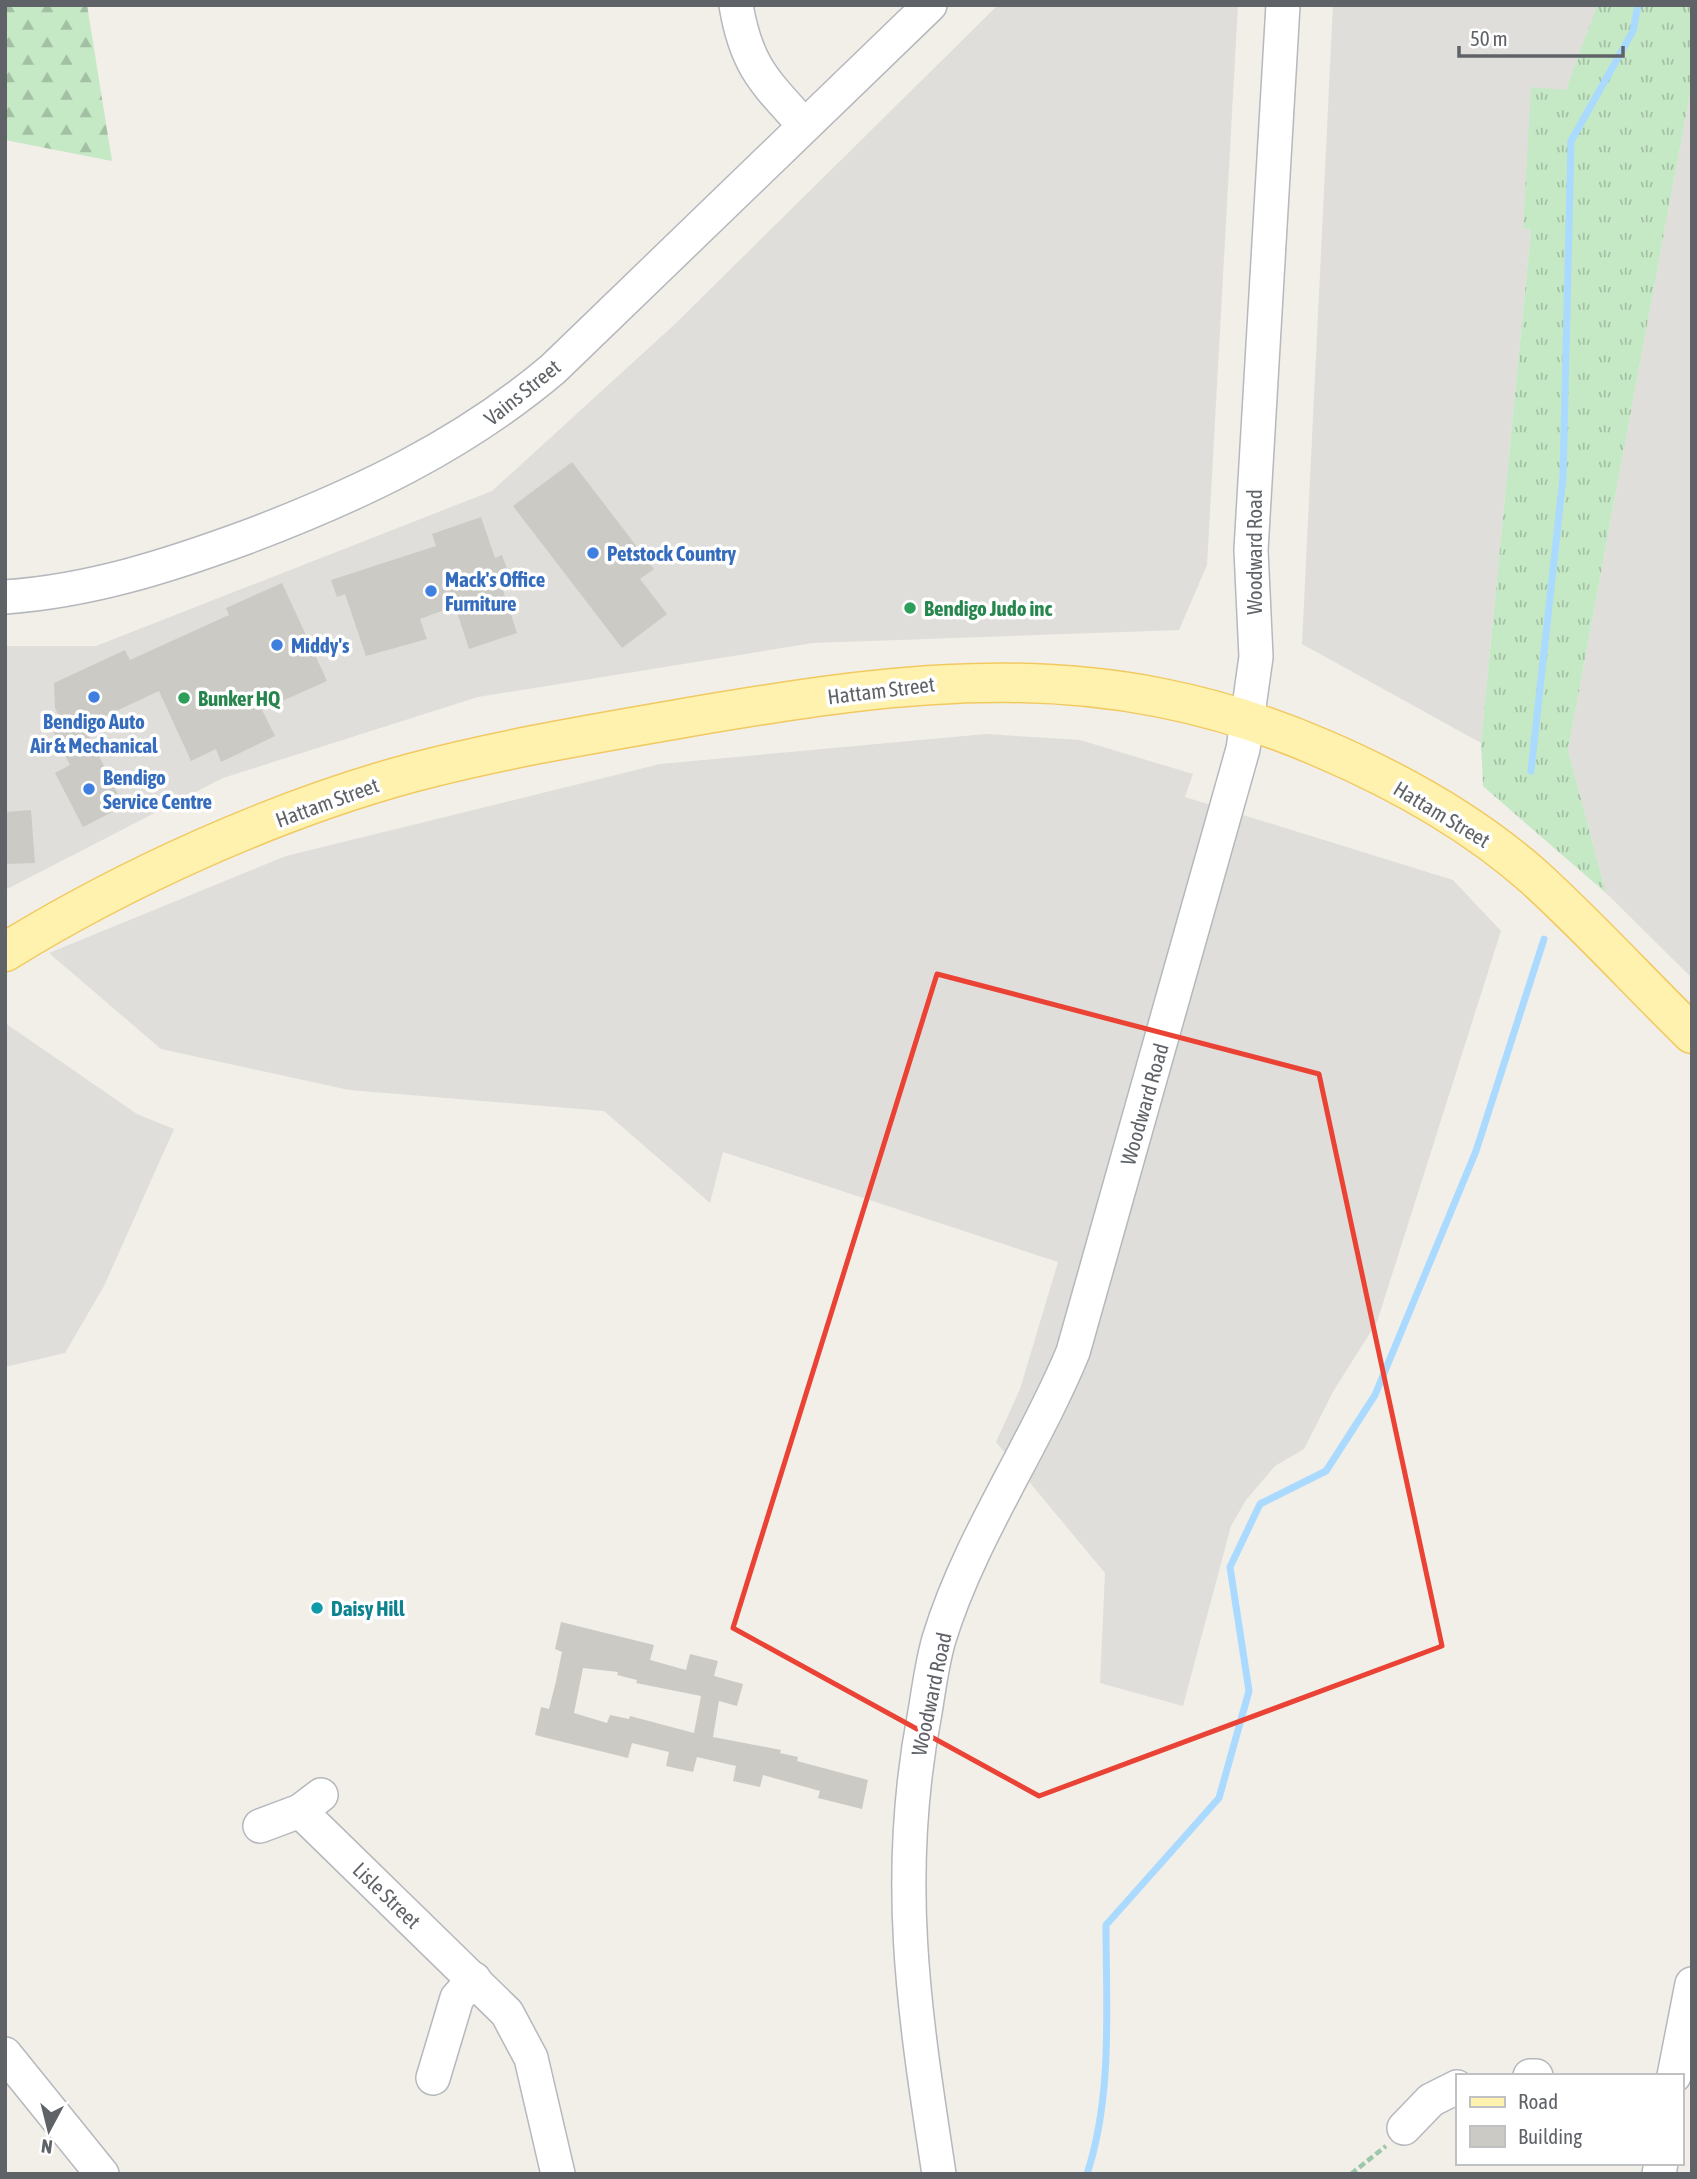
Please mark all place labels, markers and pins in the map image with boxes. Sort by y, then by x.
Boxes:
place label: Petstock Country [607,541,737,565]
marker: Petstock Country [585,545,601,561]
place label: Mack's Office Furniture [445,567,545,615]
marker: Mack's Office Furniture [423,583,439,599]
place label: Bendigo Judo inc [924,596,1052,620]
marker: Bendigo Judo inc [902,600,918,616]
place label: Middy's [291,633,350,657]
marker: Middy's [269,637,285,653]
place label: Bunker HQ [198,686,281,710]
marker: Bendigo Auto Air & Mechanical [86,689,102,705]
marker: Bunker HQ [176,690,192,706]
place label: Bendigo Auto Air & Mechanical [29,709,158,757]
place label: Bendigo Service Centre [103,765,212,813]
marker: Bendigo Service Centre [81,781,97,797]
place label: Daisy Hill [331,1596,405,1620]
marker: Daisy Hill [309,1600,325,1616]

